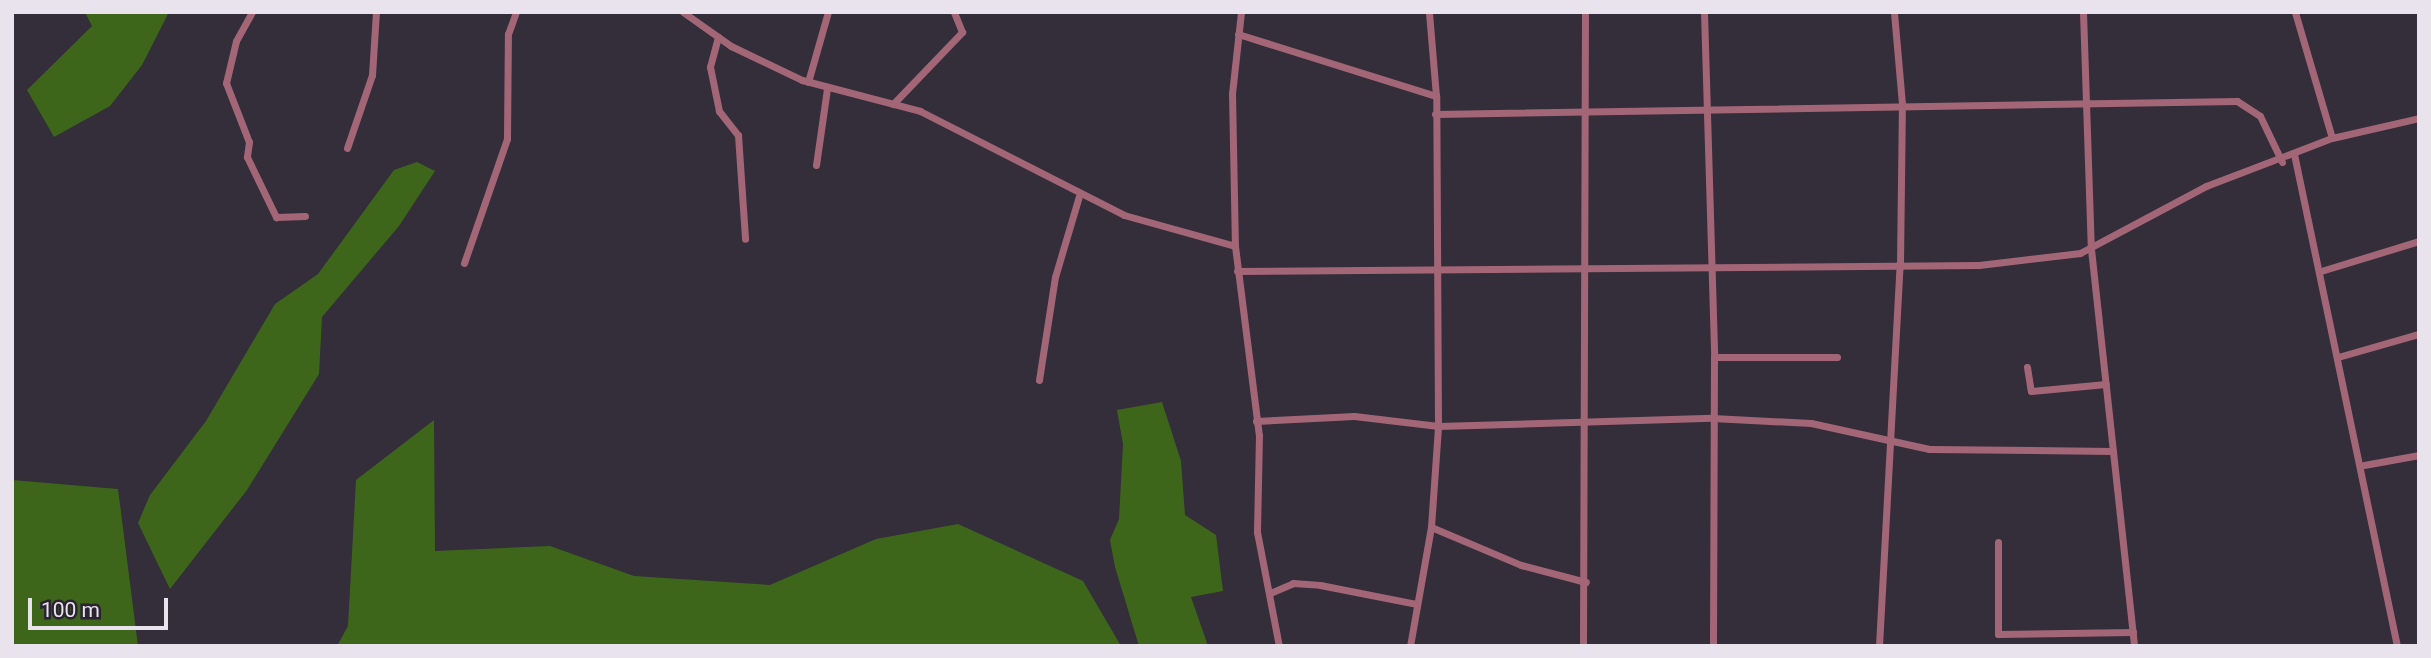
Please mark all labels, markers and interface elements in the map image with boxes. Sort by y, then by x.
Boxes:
scale bar [32,584,172,628]
text: 100 m [41,598,100,622]

